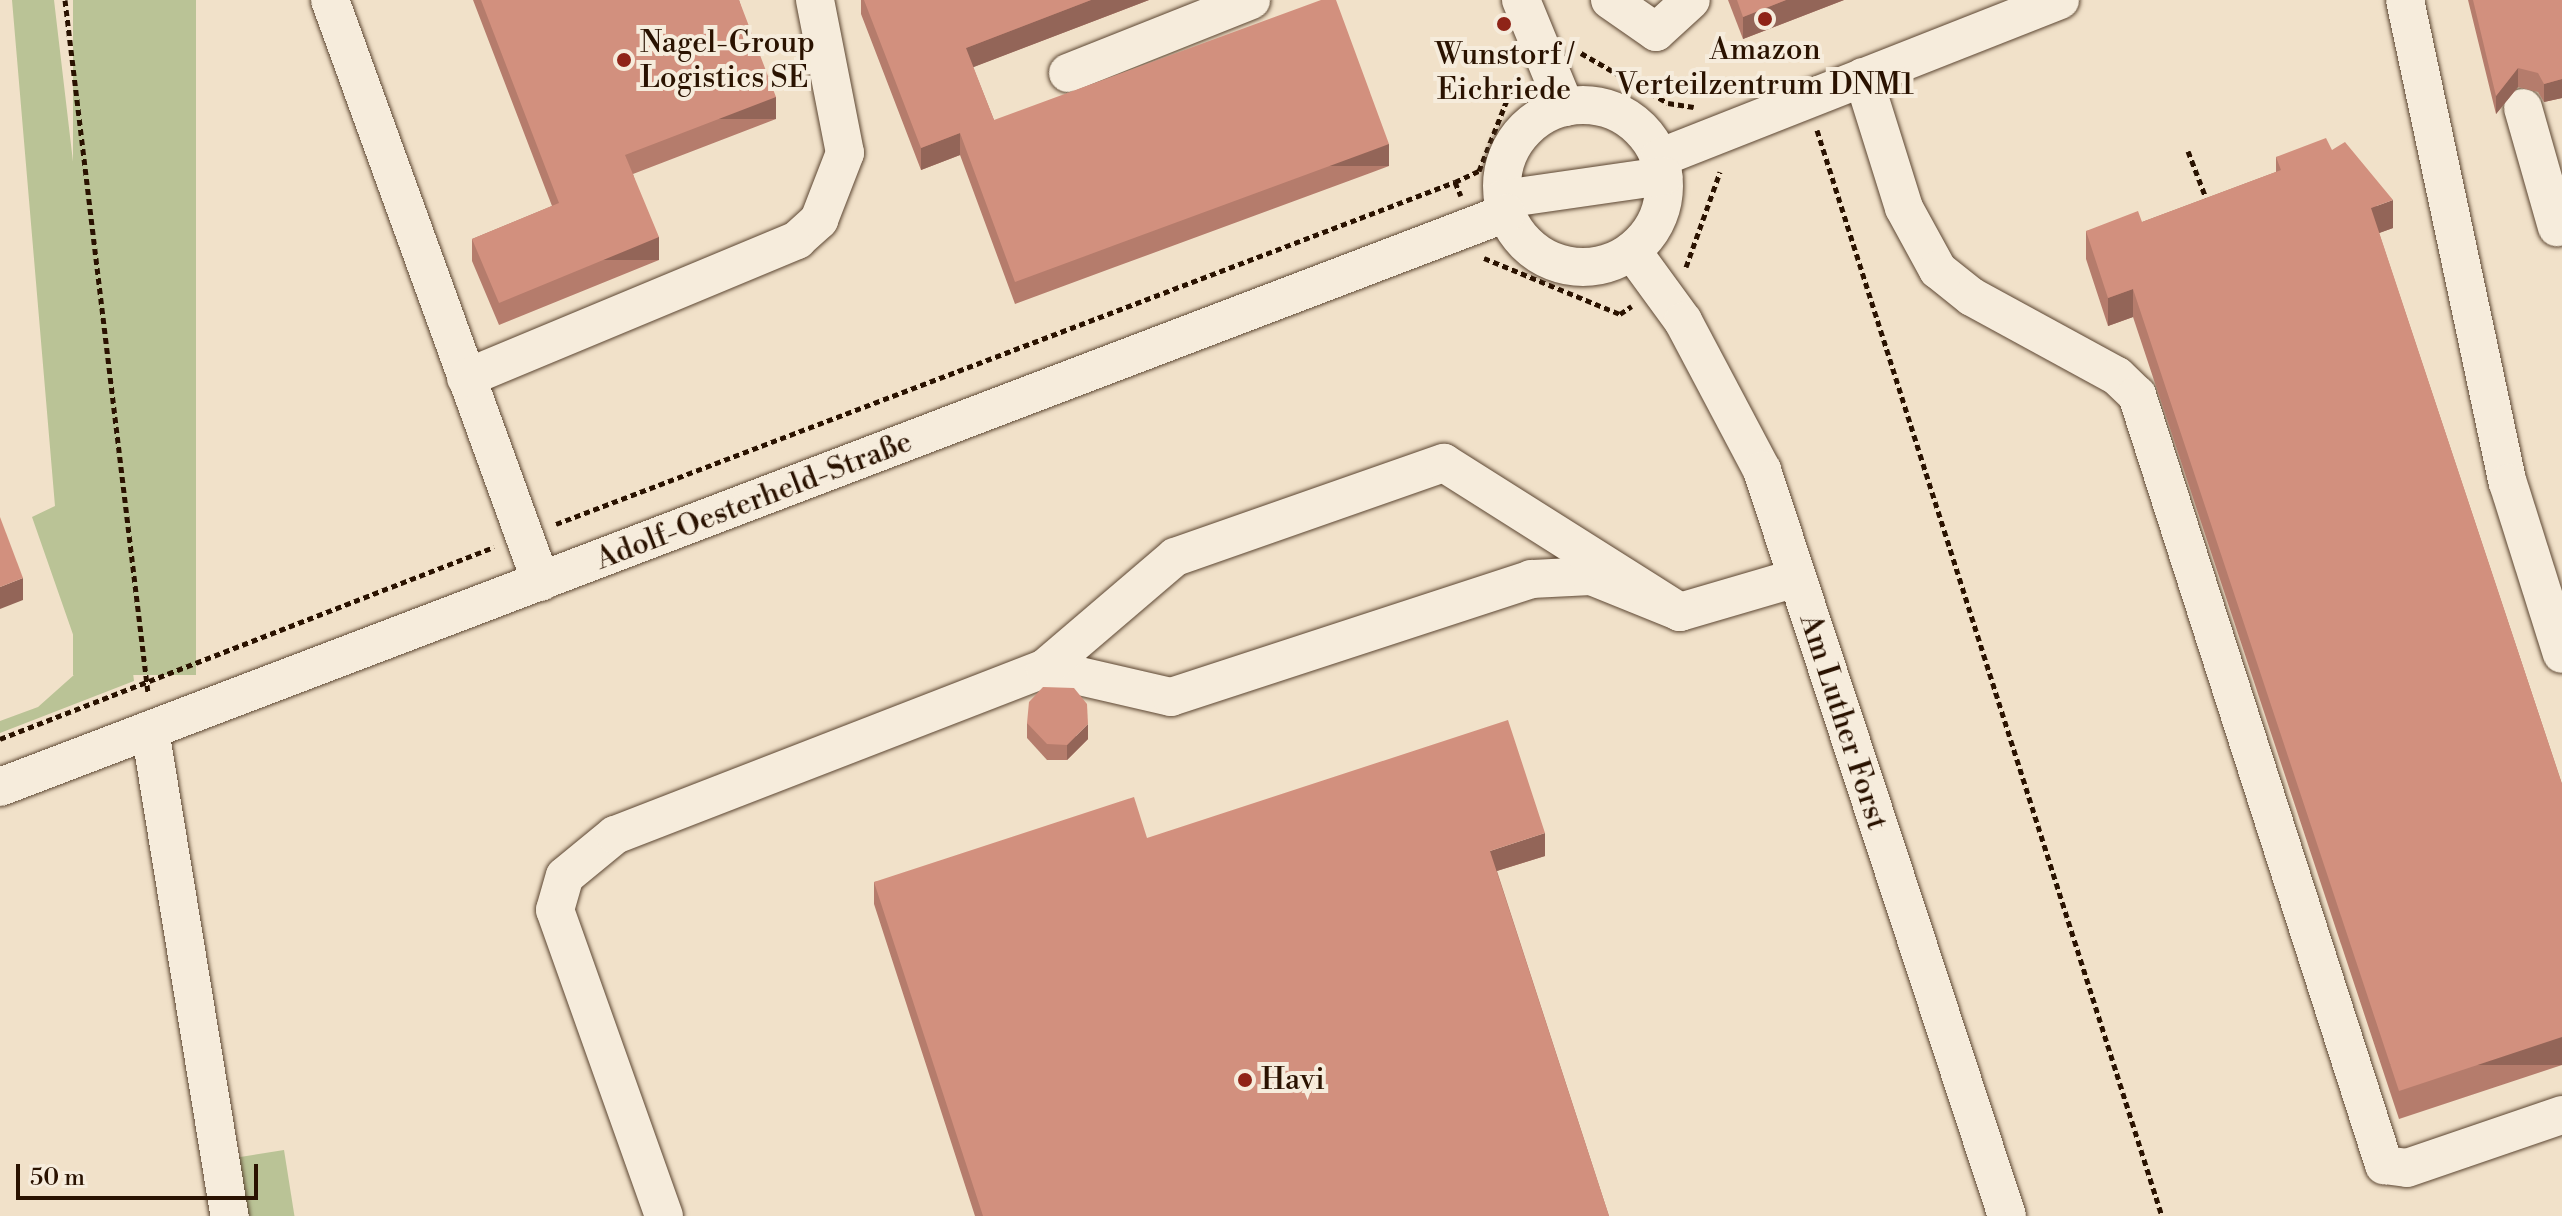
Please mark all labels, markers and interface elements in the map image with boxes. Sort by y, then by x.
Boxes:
marker: Amazon Verteilzentrum DNM1 [1756,10,1774,28]
marker: Wunstorf / Eichriede [1495,15,1513,33]
place label: Nagel-Group Logistics SE [640,25,815,96]
place label: Amazon Verteilzentrum DNM1 [1616,32,1914,102]
place label: Wunstorf / Eichriede [1435,37,1573,108]
marker: Nagel-Group Logistics SE [615,51,633,69]
street label: Adolf-Oesterheld-Straße [591,424,917,578]
street label: Am Luther Forst [1791,610,1895,834]
place label: Havi [1261,1062,1325,1098]
marker: Havi [1236,1071,1254,1089]
scale bar [20,1148,262,1198]
text: 50 m [30,1163,85,1193]

